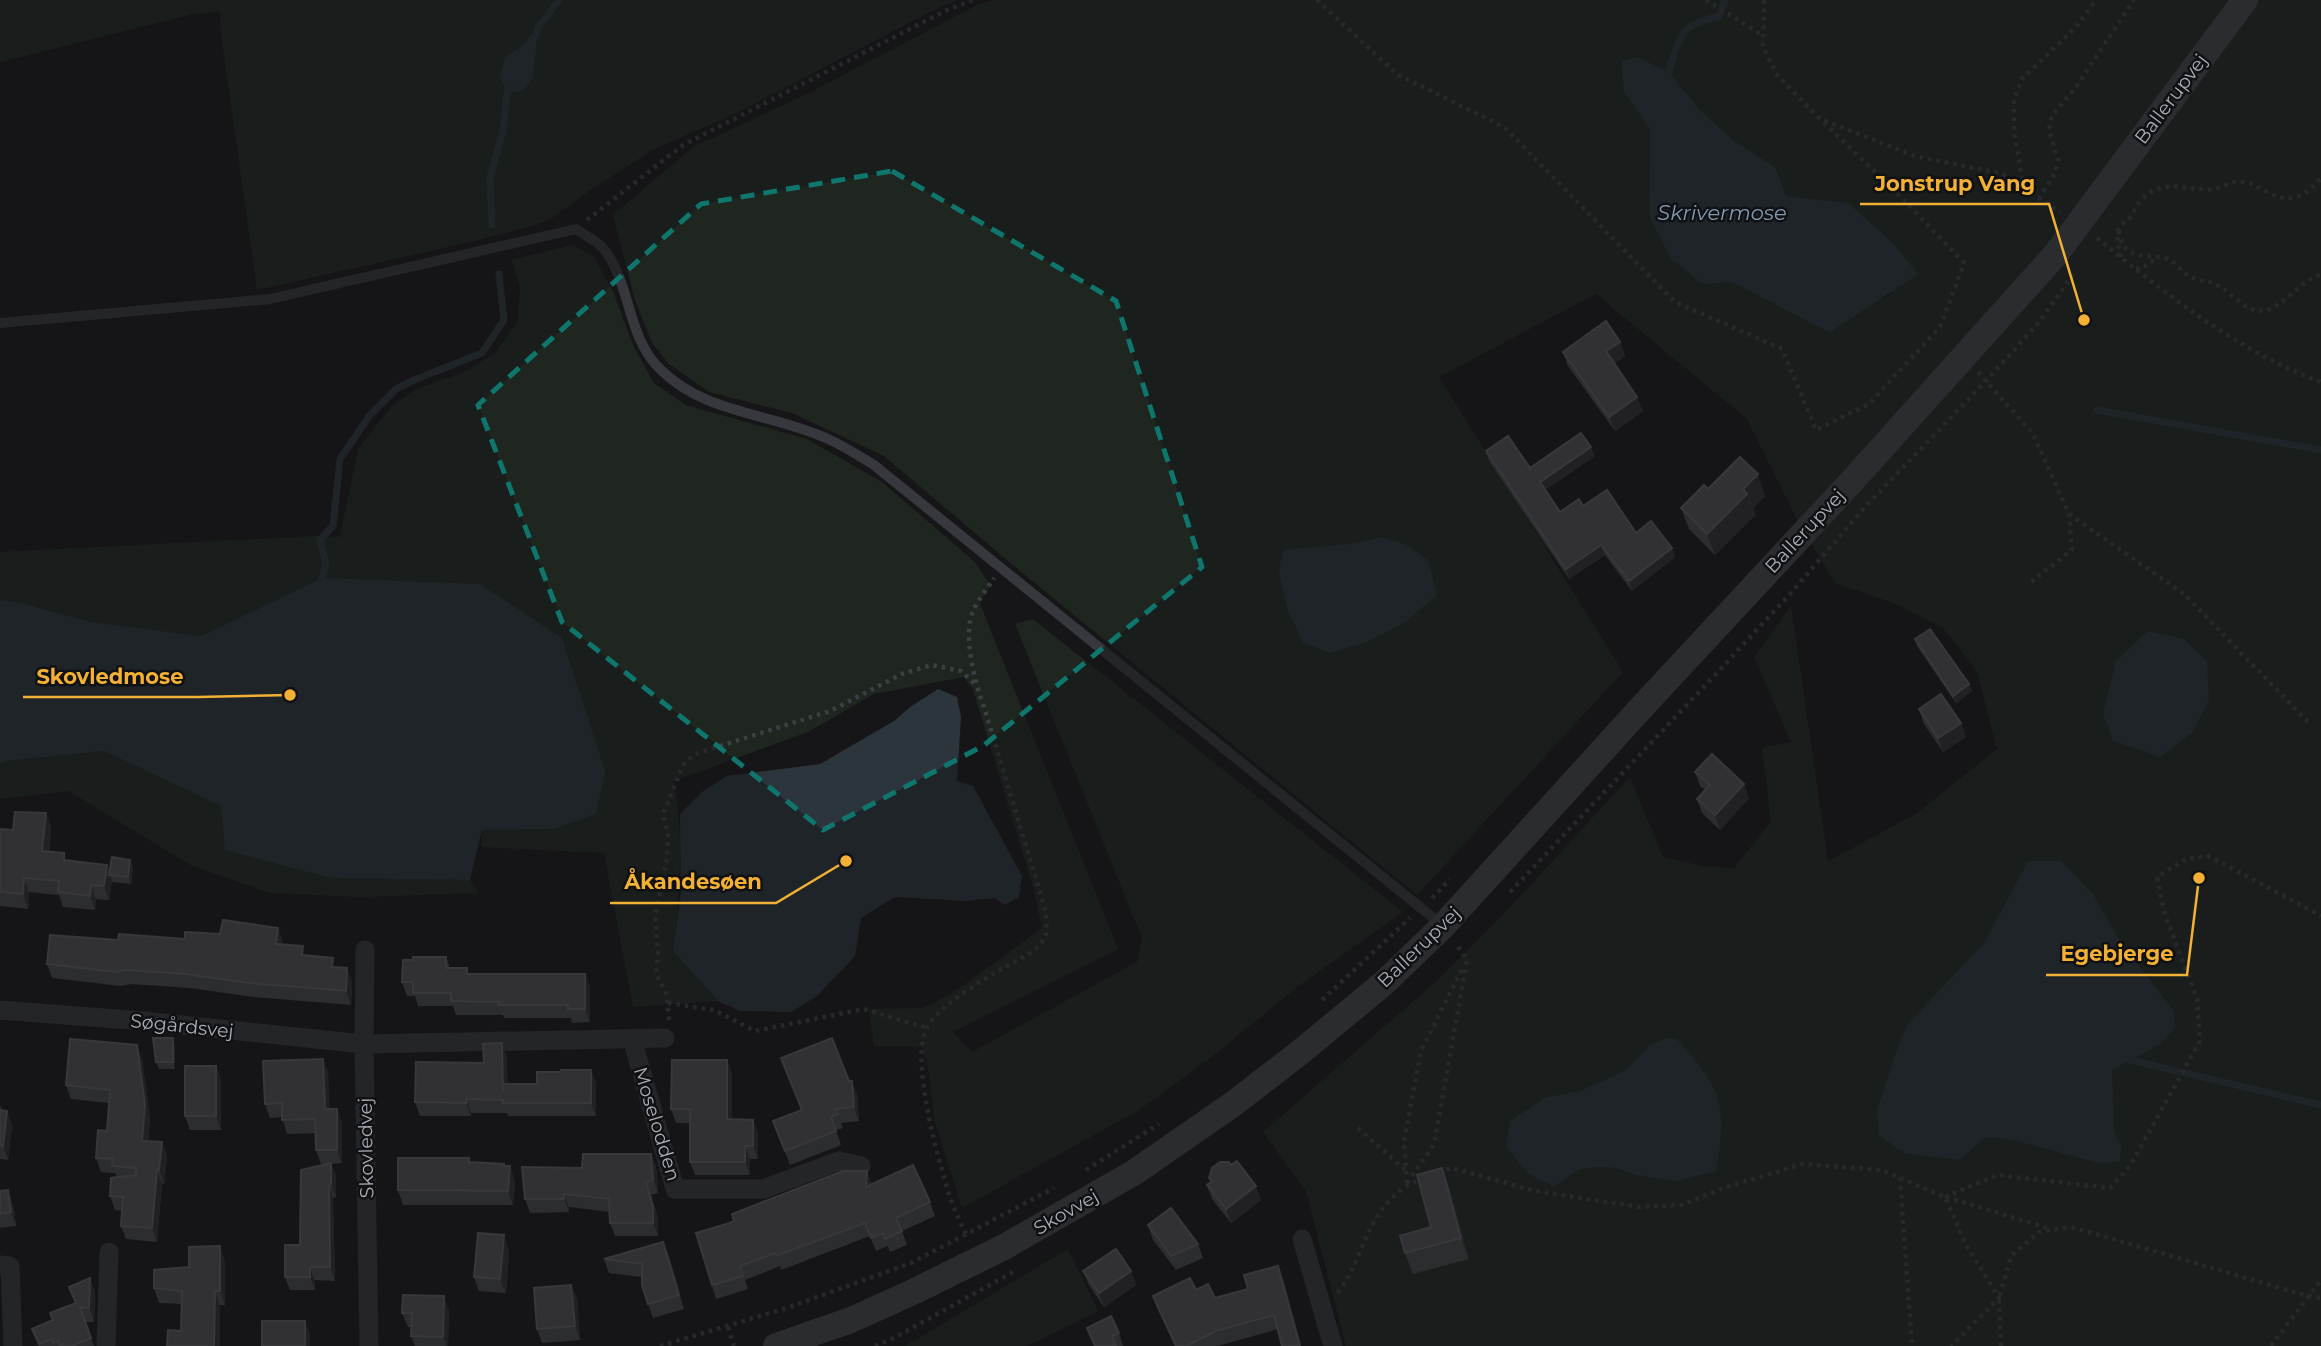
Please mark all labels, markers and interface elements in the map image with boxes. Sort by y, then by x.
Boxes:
street label: Ballerupvej [2130,49,2212,149]
callout: Jonstrup Vang [1860,162,2049,204]
text: Jonstrup Vang [1874,171,2035,196]
water label: Skrivermose [1657,200,1787,225]
street label: Ballerupvej [1760,484,1850,578]
callout: Skovledmose [23,655,198,697]
text: Skovledmose [36,664,184,689]
callout: Åkandesøen [610,861,776,903]
text: Åkandesøen [623,867,762,894]
street label: Ballerupvej [1373,902,1465,992]
callout: Egebjerge [2046,933,2187,975]
text: Egebjerge [2061,941,2173,966]
street label: Søgårdsvej [129,1009,235,1043]
street label: Moselodden [629,1064,685,1184]
street label: Skovledvej [354,1098,378,1198]
street label: Skovvej [1029,1184,1103,1240]

